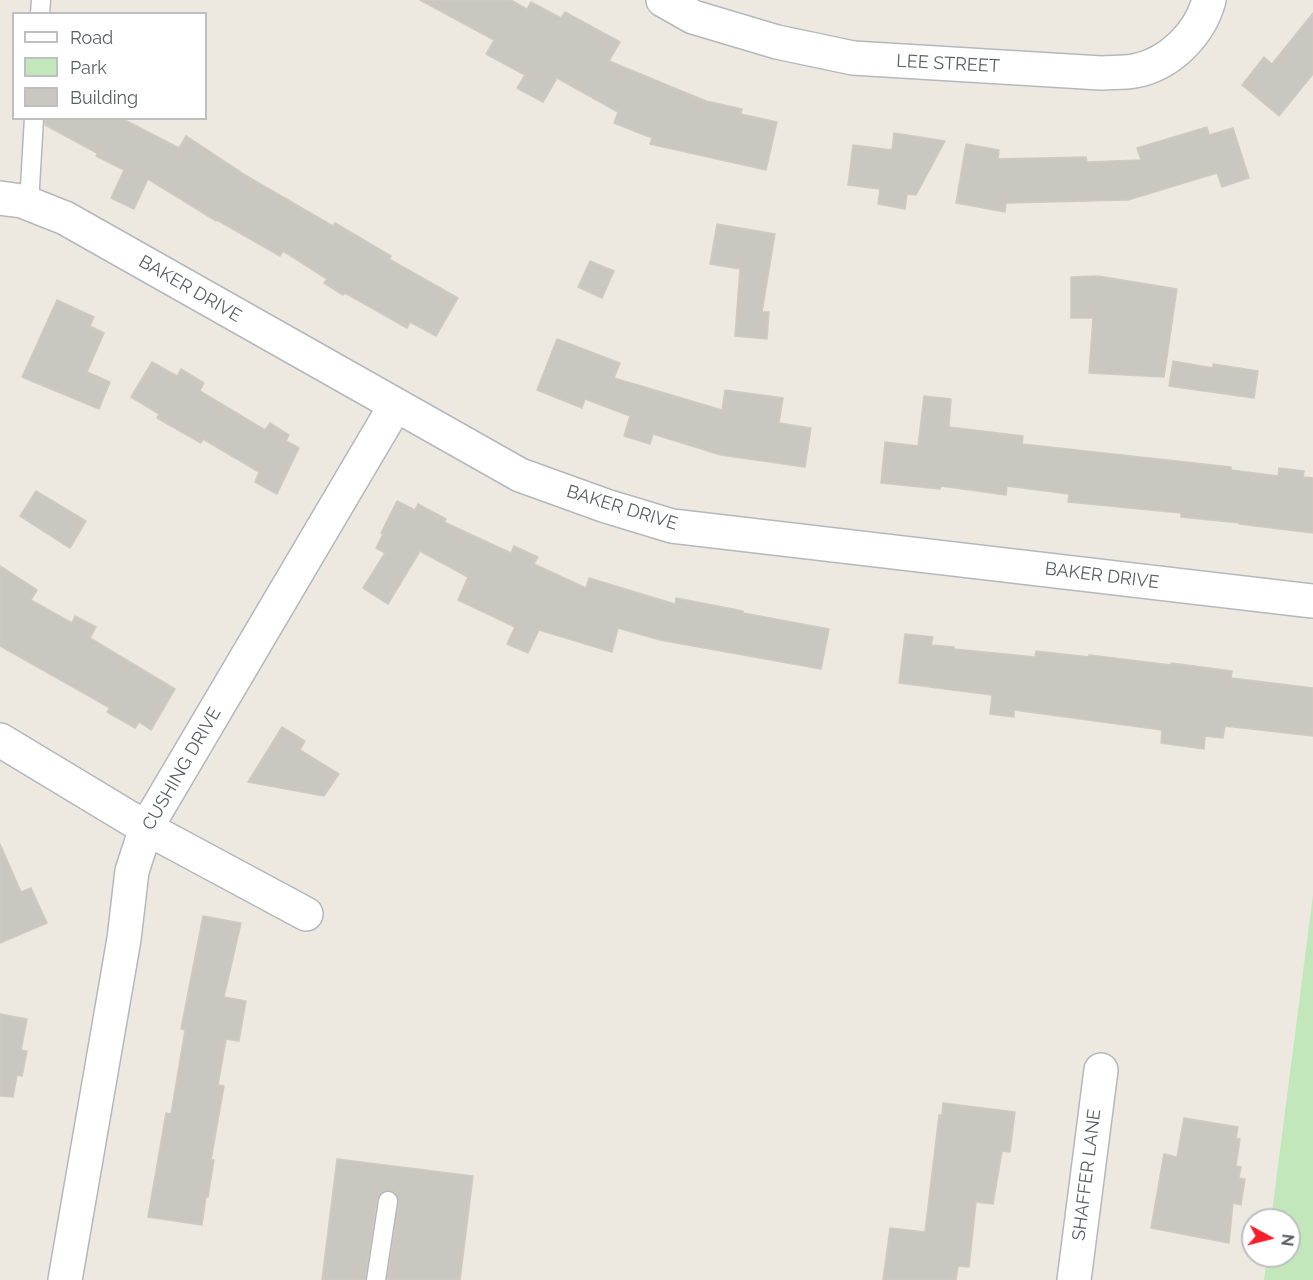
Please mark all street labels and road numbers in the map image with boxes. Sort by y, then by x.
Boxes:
street label: LEE STREET [896,51,1000,77]
street label: BAKER DRIVE [135,251,245,327]
street label: BAKER DRIVE [564,481,680,535]
street label: BAKER DRIVE [1044,558,1160,594]
street label: CUSHING DRIVE [138,704,226,834]
street label: SHAFFER LANE [1068,1108,1106,1242]

